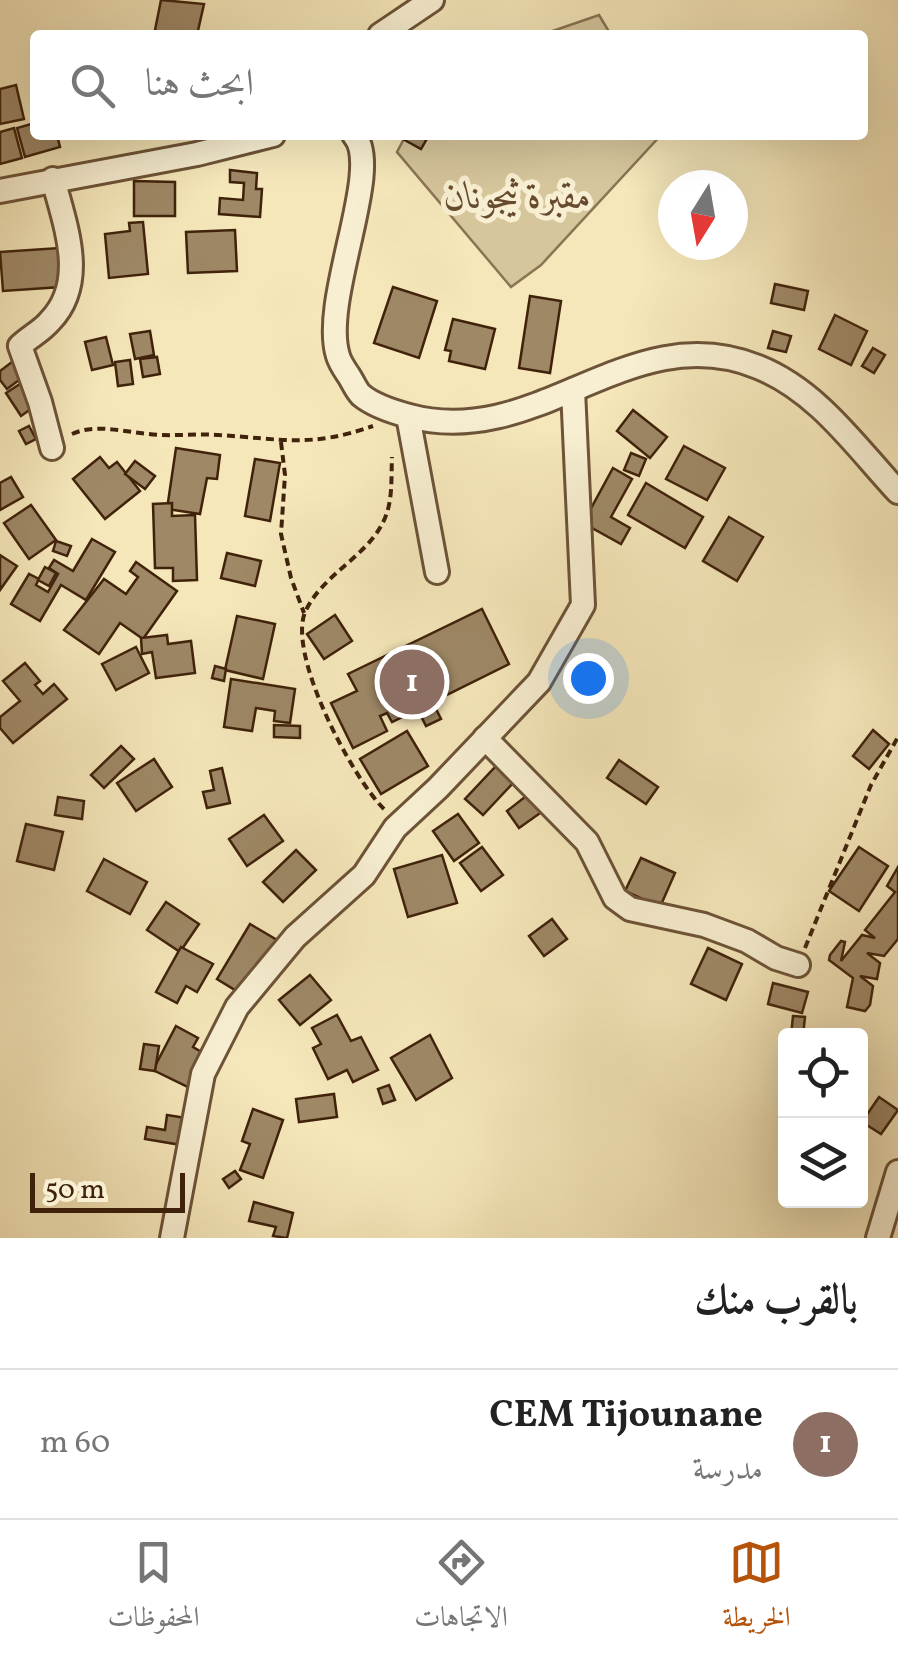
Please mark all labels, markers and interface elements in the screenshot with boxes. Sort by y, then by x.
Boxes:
search box [30,30,868,140]
icon: search [65,58,120,113]
text: ابحث هنا [145,59,254,112]
north arrow [658,170,748,260]
park label: مقبرة ثيجونان [444,172,592,225]
pin: 1 [380,644,444,720]
your location [563,653,614,704]
map controls [778,1028,868,1208]
button: locate [778,1028,868,1118]
button: layers [778,1118,868,1208]
scale bar [30,1168,185,1212]
text: 50 m [45,1171,105,1210]
text: بالقرب منك [694,1273,858,1332]
text: CEM Tijounane [489,1390,763,1443]
text: 60 m [40,1422,110,1466]
text: 1 [819,1422,832,1466]
text: مدرسة [692,1449,763,1493]
tab: المحفوظات [107,1535,200,1644]
tab: الاتجاهات [414,1535,508,1644]
tab: الخريطة [723,1535,791,1644]

